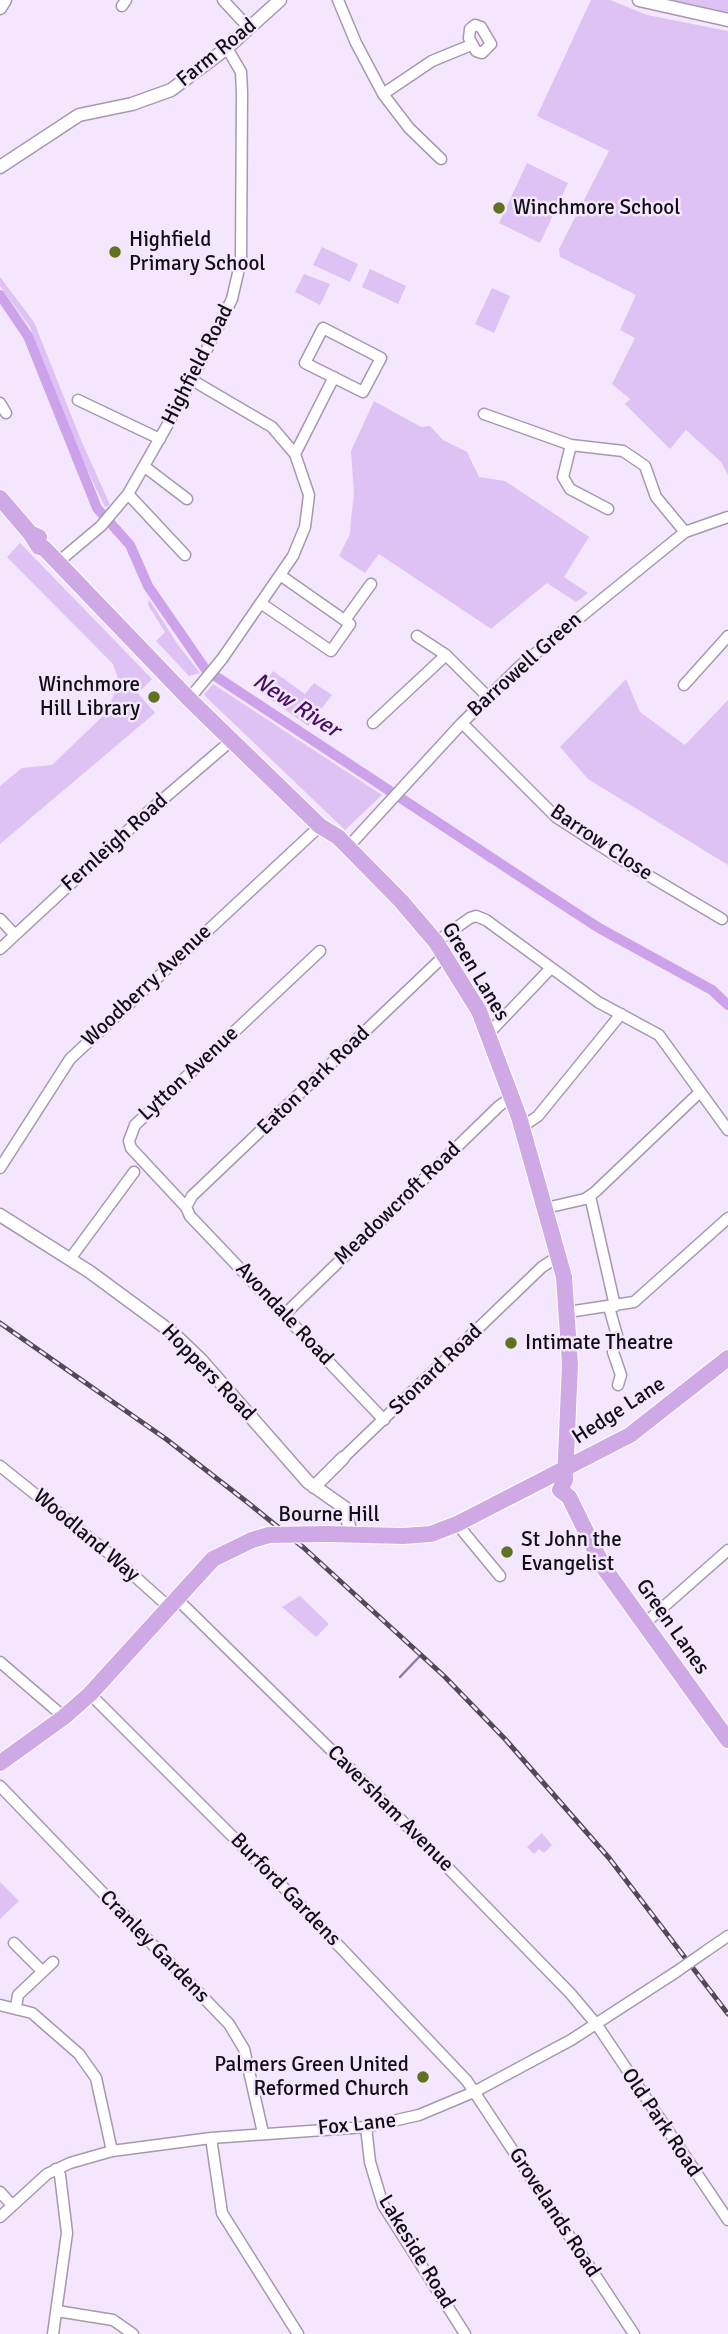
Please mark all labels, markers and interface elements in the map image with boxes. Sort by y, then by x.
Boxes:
street label: Farm Road [172,13,262,93]
place label: Winchmore School [513,195,680,221]
marker: Winchmore School [491,200,507,216]
place label: Highfield Primary School [129,227,265,277]
marker: Highfield Primary School [107,244,123,260]
street label: Highfield Road [157,301,239,429]
street label: Barrowell Green [463,607,587,723]
water label: New River [247,668,345,744]
place label: Winchmore Hill Library [38,672,140,722]
marker: Winchmore Hill Library [146,689,162,705]
street label: Fernleigh Road [57,789,173,897]
street label: Barrow Close [545,800,657,886]
street label: Green Lanes [436,918,514,1026]
street label: Woodberry Avenue [77,920,217,1052]
street label: Lytton Avenue [134,1021,244,1127]
street label: Eaton Park Road [253,1021,375,1141]
street label: Meadowcroft Road [330,1137,466,1271]
street label: Avondale Road [230,1257,338,1371]
street label: Stonard Road [384,1319,488,1421]
street label: Hoppers Road [156,1320,260,1426]
place label: Intimate Theatre [525,1330,673,1356]
marker: Intimate Theatre [503,1335,519,1351]
street label: Hedge Lane [568,1372,670,1450]
street label: Woodland Way [28,1484,144,1588]
street label: Bourne Hill [278,1502,380,1528]
place label: St John the Evangelist [521,1527,622,1577]
marker: St John the Evangelist [499,1544,515,1560]
street label: Green Lanes [630,1575,714,1679]
street label: Caversham Avenue [321,1740,459,1878]
street label: Burford Gardens [225,1828,345,1952]
street label: Cranley Gardens [94,1885,214,2009]
place label: Palmers Green United Reformed Church [214,2052,409,2102]
street label: Old Park Road [615,2064,707,2182]
marker: Palmers Green United Reformed Church [415,2069,431,2085]
street label: Fox Lane [317,2108,397,2142]
street label: Grovelands Road [503,2143,605,2283]
street label: Lakeside Road [372,2191,460,2313]

